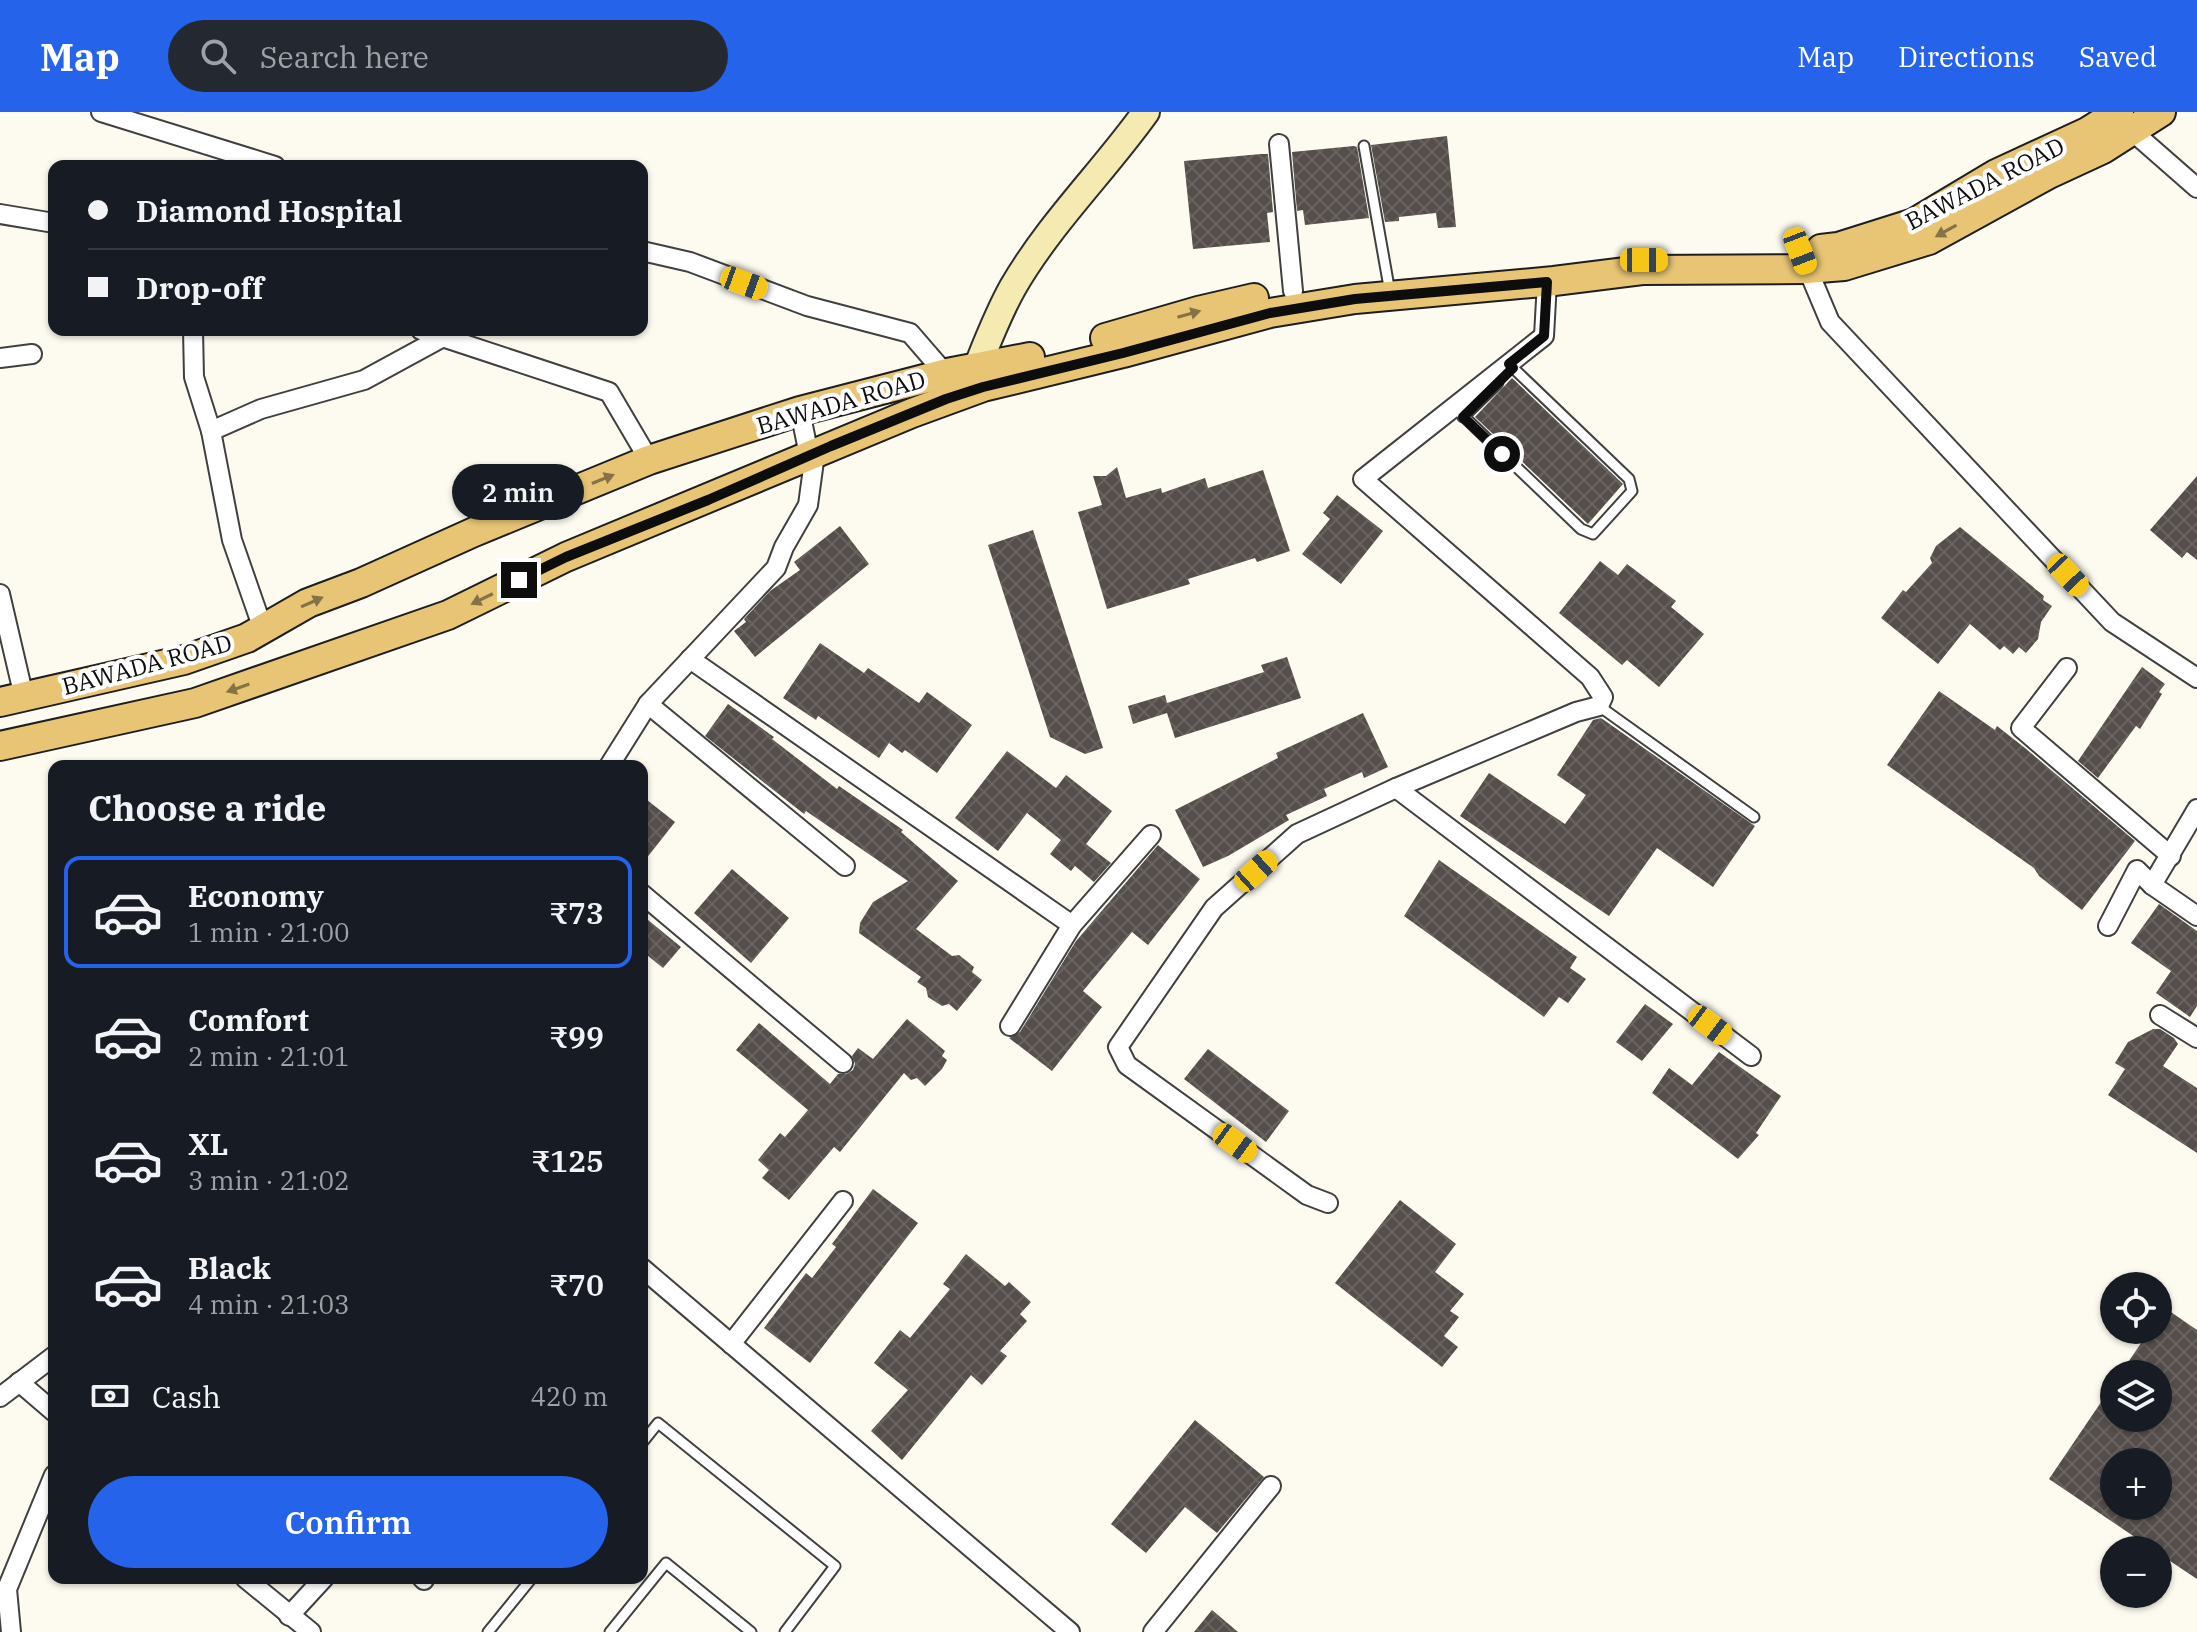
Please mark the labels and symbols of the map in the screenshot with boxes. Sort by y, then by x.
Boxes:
street label: BAWADA ROAD [1900,129,2069,237]
car [1780,224,1820,278]
one-way arrow [1935,224,1958,238]
car [1620,248,1668,272]
car [717,264,771,302]
one-way arrow [1178,307,1202,320]
street label: BAWADA ROAD [753,363,929,441]
route start [1484,436,1520,472]
callout: 2 min [453,464,585,520]
one-way arrow [591,472,615,485]
car [2043,549,2093,601]
route end [501,562,537,598]
one-way arrow [470,592,493,605]
one-way arrow [300,596,324,609]
street label: BAWADA ROAD [58,626,235,702]
one-way arrow [225,683,249,695]
car [1230,846,1282,896]
car [1684,1001,1736,1049]
car [1209,1119,1261,1167]

